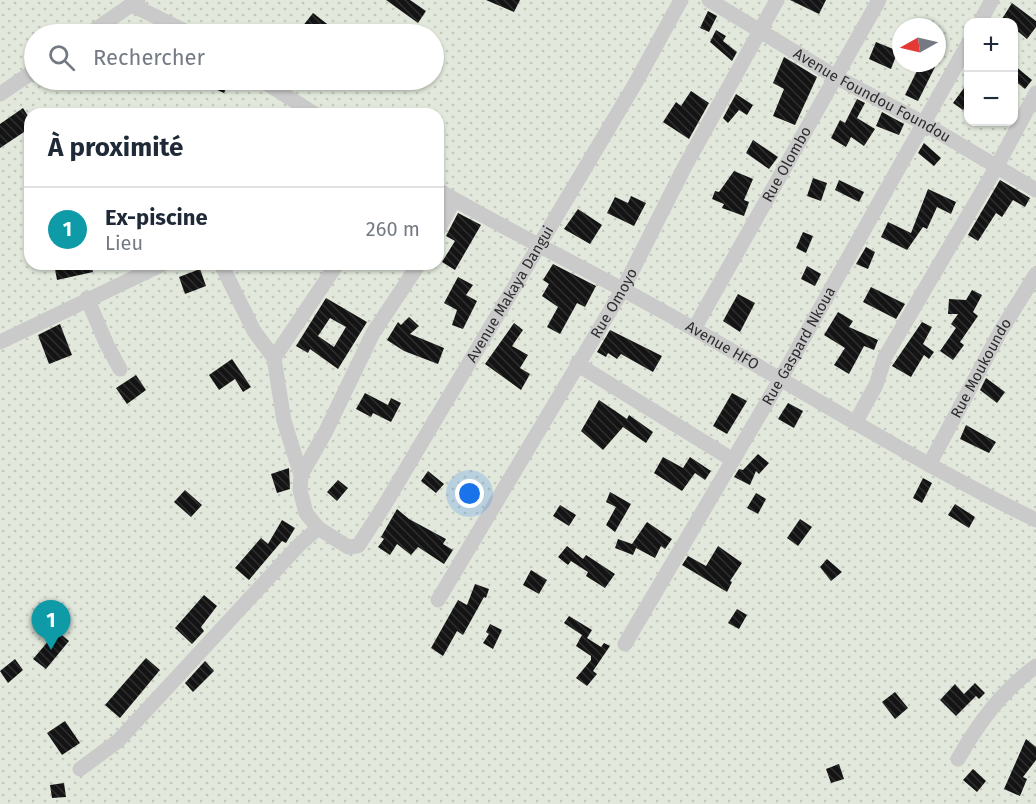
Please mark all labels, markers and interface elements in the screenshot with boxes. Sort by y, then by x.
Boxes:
north arrow [892,18,946,72]
map controls [964,18,1018,126]
button: + [964,18,1018,72]
search box [24,24,444,90]
icon: search [45,41,78,74]
text: Rechercher [93,44,205,71]
street label: Avenue Foundou Foundou [790,44,954,146]
button: − [964,72,1018,126]
street label: Rue Olombo [758,123,815,205]
text: À proximité [48,132,183,163]
text: Ex-piscine [105,204,208,231]
text: 1 [63,217,72,241]
text: 260 m [366,217,420,241]
street label: Avenue Makaya Dangui [463,223,557,366]
text: Lieu [105,231,143,255]
street label: Rue Omoyo [587,265,641,342]
street label: Rue Gaspard Nkoua [758,284,839,408]
street label: Rue Moukoundo [947,315,1015,421]
street label: Avenue HFO [682,317,762,374]
your location [455,479,484,508]
pin: 1 [32,600,70,650]

